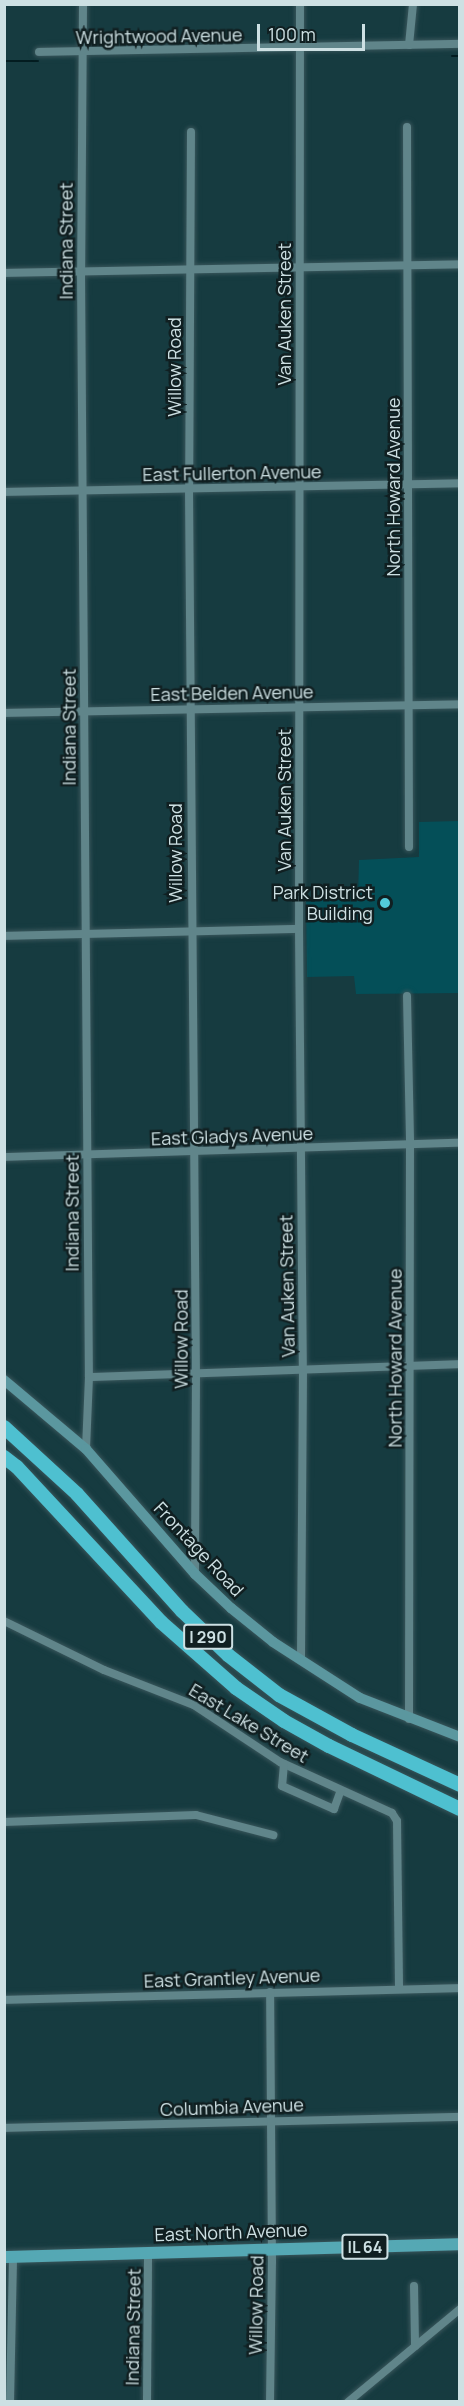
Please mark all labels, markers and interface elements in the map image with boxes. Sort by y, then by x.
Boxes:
scale bar [260,12,368,50]
text: 100 m [268,22,316,46]
street label: Wrightwood Avenue [75,24,243,48]
street label: Indiana Street [55,183,77,299]
street label: Van Auken Street [273,243,295,385]
street label: Willow Road [163,317,185,417]
street label: North Howard Avenue [382,397,404,577]
street label: East Fullerton Avenue [142,461,322,485]
street label: Indiana Street [58,669,80,785]
street label: East Belden Avenue [150,681,314,705]
street label: Van Auken Street [273,729,295,871]
street label: Willow Road [164,803,186,903]
place label: Park District Building [273,882,373,924]
marker: Park District Building [378,896,392,910]
street label: East Gladys Avenue [151,1122,313,1150]
street label: Indiana Street [61,1155,83,1271]
street label: Van Auken Street [275,1215,299,1357]
street label: North Howard Avenue [384,1268,406,1448]
street label: Willow Road [170,1289,192,1389]
street label: Frontage Road [150,1497,248,1601]
road number: I 290 [182,1624,234,1650]
street label: East Lake Street [185,1679,313,1767]
street label: East Grantley Avenue [143,1964,321,1992]
street label: Columbia Avenue [160,2094,304,2120]
street label: East North Avenue [154,2219,308,2245]
road number: IL 64 [341,2234,389,2260]
street label: Willow Road [244,2255,268,2355]
street label: Indiana Street [121,2268,145,2386]

